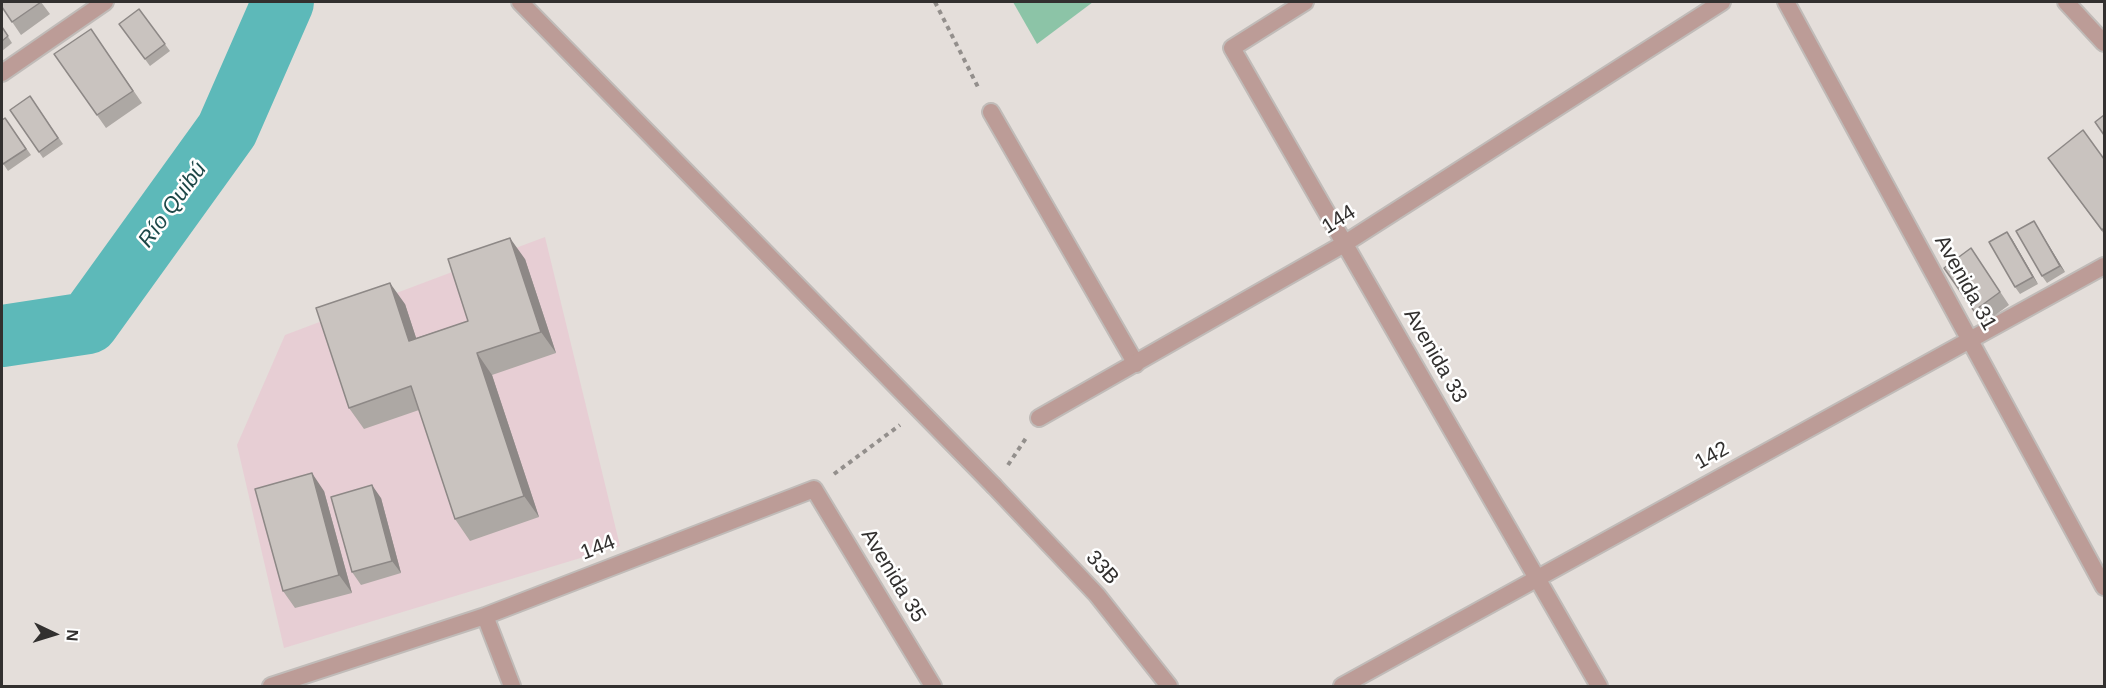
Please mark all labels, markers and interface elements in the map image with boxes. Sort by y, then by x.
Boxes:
water label: Río Quibú [133,157,213,253]
street label: 144 [1317,200,1361,240]
street label: Avenida 31 [1929,231,2001,335]
street label: Avenida 33 [1398,304,1472,408]
street label: 142 [1691,436,1733,476]
street label: Avenida 35 [855,525,931,627]
street label: 144 [577,530,619,566]
street label: 33B [1080,546,1124,590]
north arrow [24,604,84,664]
text: N [64,629,81,642]

